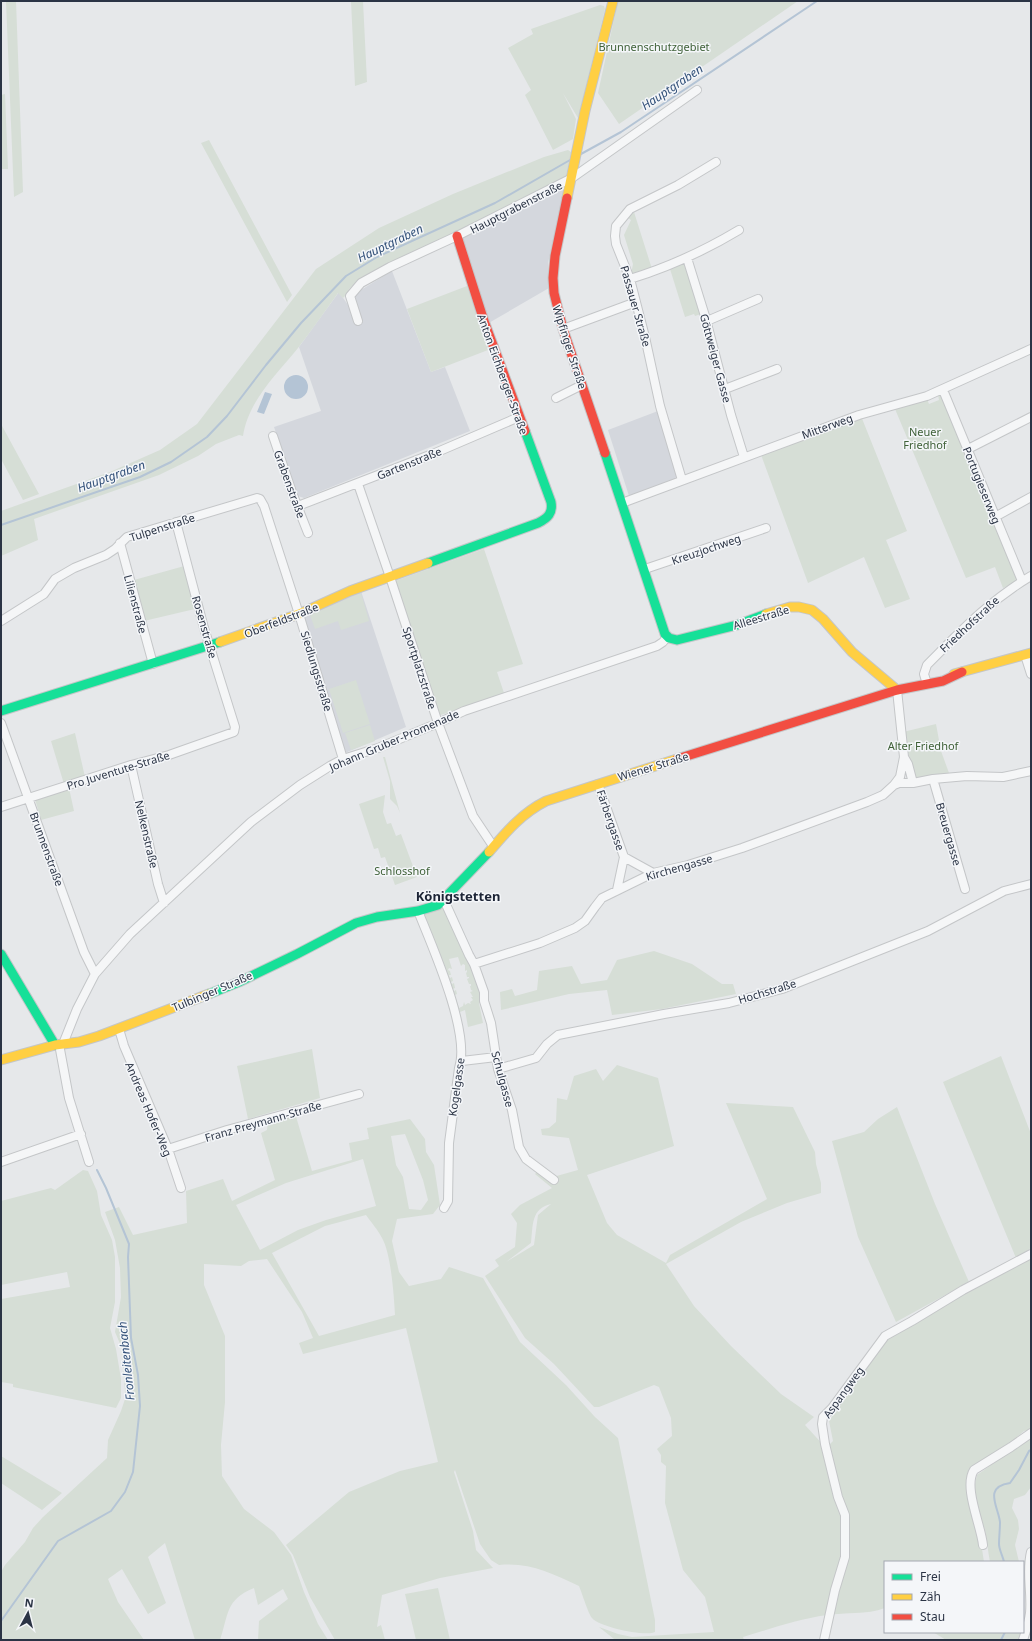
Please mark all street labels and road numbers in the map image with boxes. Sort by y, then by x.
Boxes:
street label: Hauptgrabenstraße [467,177,565,237]
street label: Passauer Straße [617,264,655,348]
street label: Wipfinger Straße [549,303,591,391]
street label: Anton Eichberger-Straße [474,312,532,436]
street label: Göttweiger Gasse [697,312,735,404]
street label: Mitterweg [799,410,855,442]
street label: Gartenstraße [374,443,444,483]
street label: Portugieserweg [960,444,1004,526]
street label: Grabenstraße [271,448,309,520]
street label: Tulpenstraße [127,509,197,545]
street label: Kreuzjochweg [669,530,743,568]
street label: Lilienstraße [121,573,151,635]
street label: Friedhofstraße [936,593,1002,655]
street label: Rosenstraße [189,594,221,660]
street label: Oberfeldstraße [242,599,320,641]
street label: Alleestraße [731,601,791,633]
street label: Sportplatzstraße [400,625,440,711]
street label: Siedlungsstraße [298,629,336,713]
street label: Johann Gruber-Promenade [326,706,461,775]
street label: Pro Juventute-Straße [65,747,171,793]
street label: Wiener Straße [616,748,690,784]
street label: Färbergasse [594,788,628,852]
street label: Nelkenstraße [132,799,162,869]
street label: Breuergasse [933,801,965,867]
street label: Brunnenstraße [27,810,67,888]
street label: Kirchengasse [644,850,714,884]
street label: Tulbinger Straße [170,967,254,1015]
street label: Hochstraße [736,975,798,1007]
street label: Schulgasse [488,1049,518,1109]
street label: Kogelgasse [444,1057,468,1117]
street label: Andreas Hofer-Weg [122,1059,176,1159]
street label: Franz Preymann-Straße [203,1097,323,1145]
street label: Aspangweg [819,1363,867,1421]

